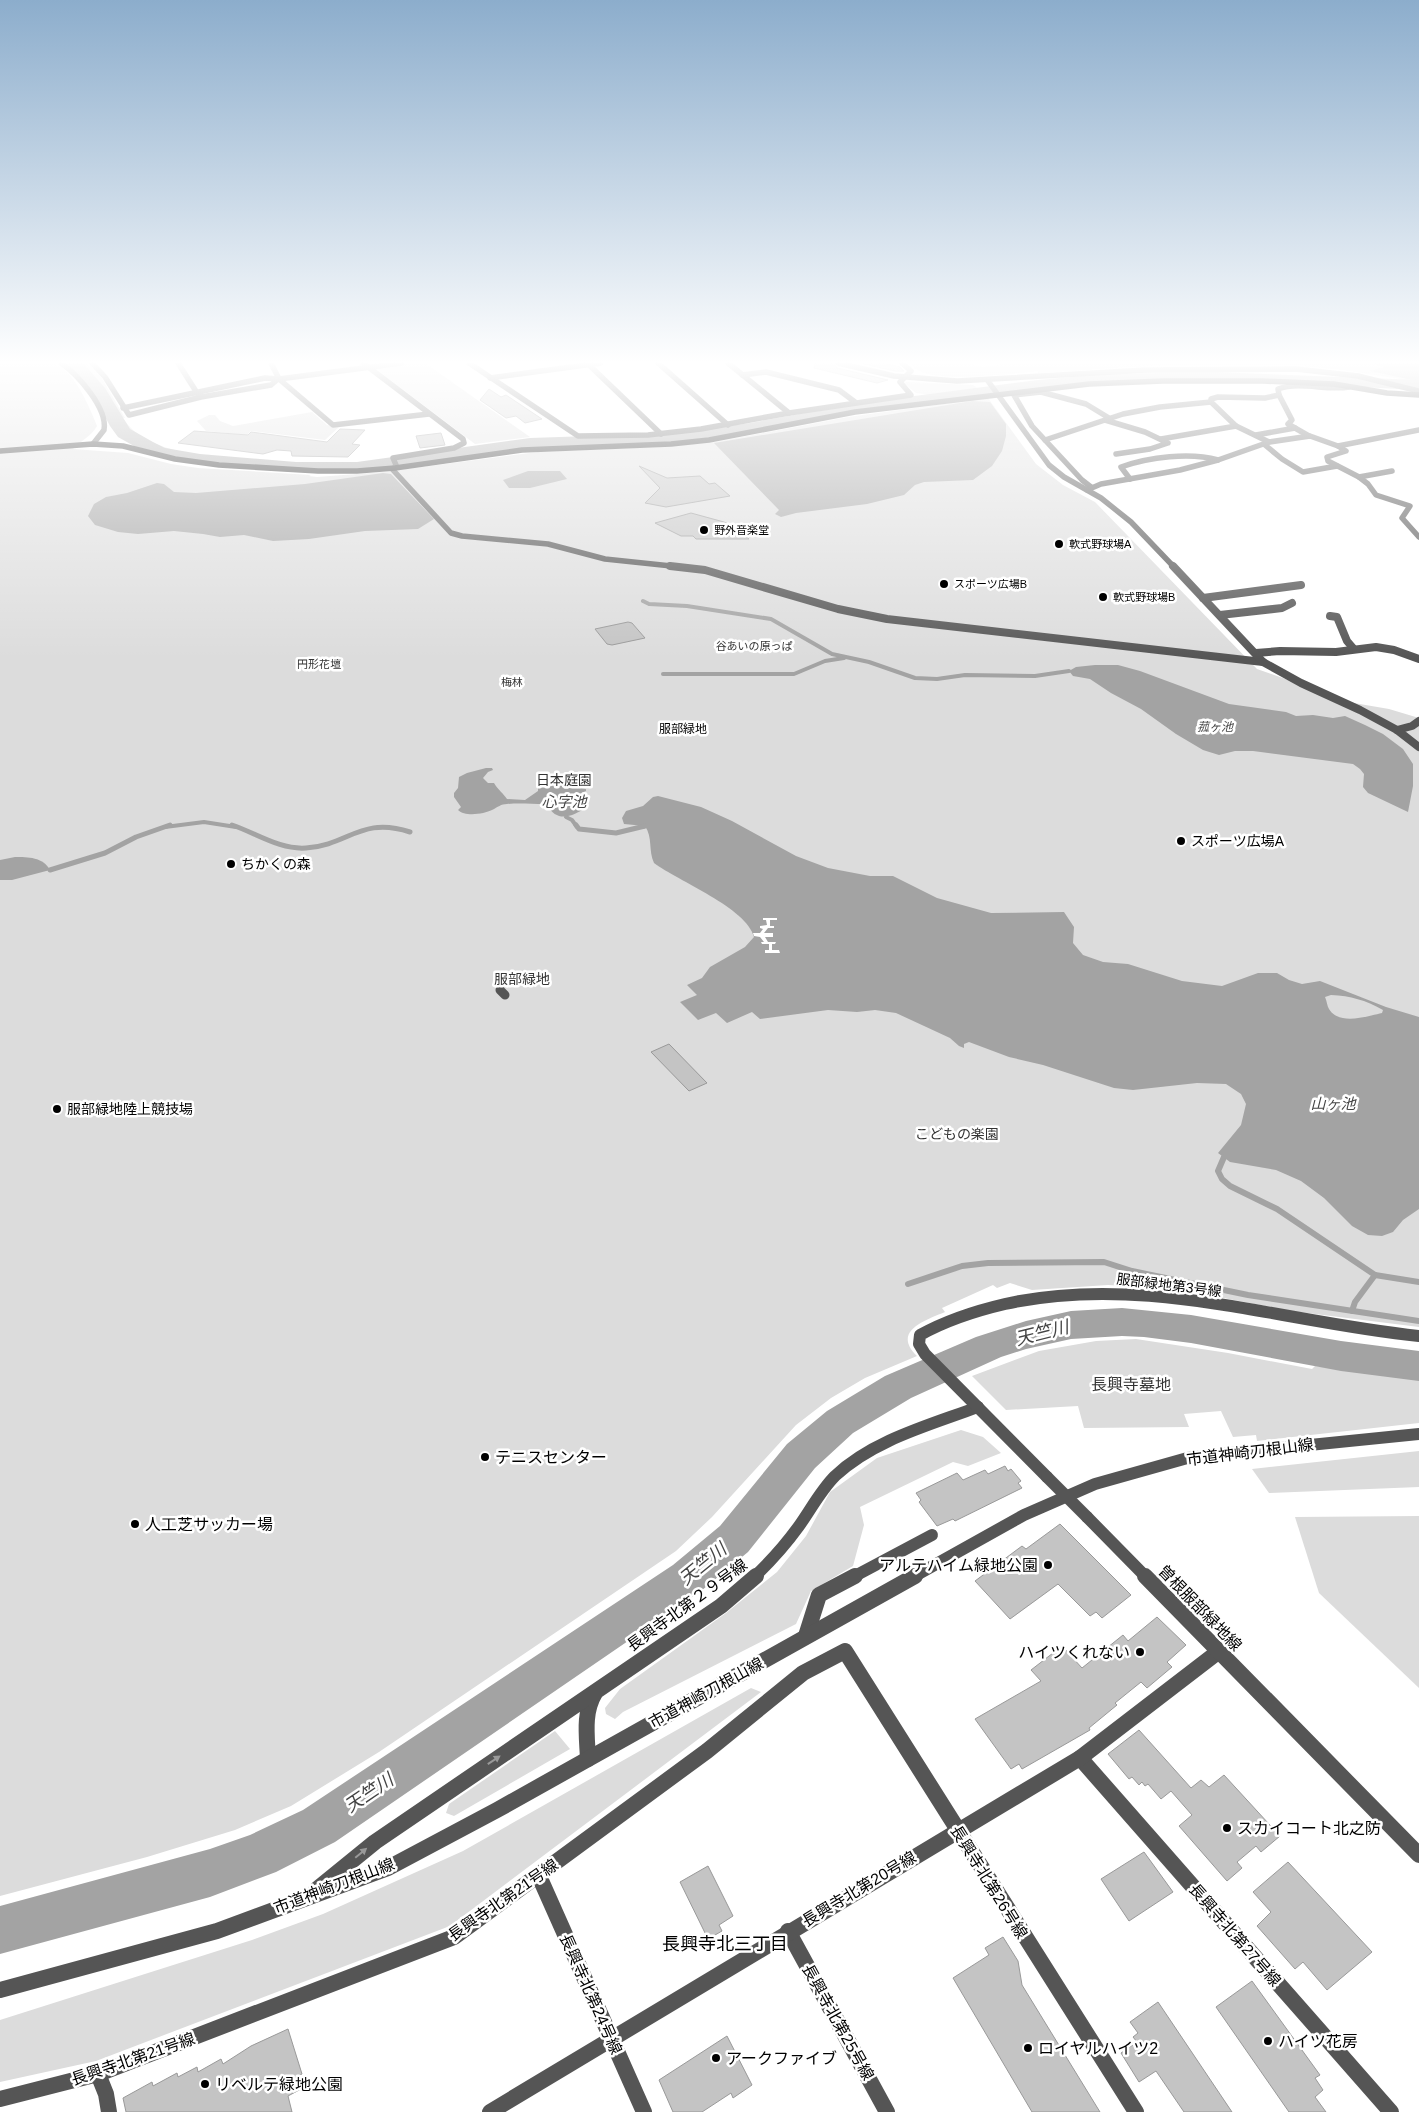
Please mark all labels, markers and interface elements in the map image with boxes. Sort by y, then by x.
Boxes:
marker: 野外音楽堂 [698,524,710,536]
place label: 野外音楽堂 [714,524,769,536]
marker: 軟式野球場A [1053,538,1065,550]
place label: 軟式野球場A [1069,538,1132,550]
marker: スポーツ広場B [938,578,950,590]
place label: スポーツ広場B [954,578,1027,590]
marker: 軟式野球場B [1097,591,1109,603]
place label: 軟式野球場B [1113,591,1175,603]
park label: 谷あいの原っぱ [716,640,793,652]
park label: 円形花壇 [297,658,341,670]
park label: 梅林 [501,676,523,688]
water label: 菰ヶ池 [1197,720,1234,734]
district label: 服部緑地 [659,722,707,736]
park label: 日本庭園 [536,772,592,788]
water label: 心字池 [541,793,588,810]
place label: スポーツ広場A [1191,833,1285,849]
marker: スポーツ広場A [1175,835,1187,847]
place label: ちかくの森 [241,856,311,872]
marker: ちかくの森 [225,858,237,870]
park label: 服部緑地 [494,971,550,987]
water label: 山ヶ池 [1310,1095,1357,1112]
place label: 服部緑地陸上競技場 [67,1101,193,1117]
marker: 服部緑地陸上競技場 [51,1103,63,1115]
park label: こどもの楽園 [915,1126,999,1142]
street label: 服部緑地第3号線 [1116,1271,1222,1299]
water label: 天竺川 [1013,1316,1073,1349]
park label: 長興寺墓地 [1091,1376,1171,1393]
street label: 市道神崎刀根山線 [1185,1436,1315,1468]
place label: テニスセンター [495,1449,607,1466]
marker: テニスセンター [479,1451,491,1463]
place label: 人工芝サッカー場 [145,1516,273,1533]
marker: 人工芝サッカー場 [129,1518,141,1530]
water label: 天竺川 [676,1538,732,1589]
street label: 長興寺北第２９号線 [624,1556,750,1654]
place label: アルテハイム緑地公園 [879,1557,1038,1574]
marker: アルテハイム緑地公園 [1042,1559,1054,1571]
street label: 曽根服部緑地線 [1155,1562,1245,1654]
place label: ハイツくれない [1018,1644,1130,1661]
marker: ハイツくれない [1134,1646,1146,1658]
street label: 市道神崎刀根山線 [646,1655,766,1731]
one-way arrow [487,1756,501,1765]
water label: 天竺川 [341,1768,399,1816]
place label: スカイコート北之防 [1237,1820,1381,1837]
street label: 長興寺北第26号線 [947,1822,1031,1942]
marker: スカイコート北之防 [1221,1822,1233,1834]
one-way arrow [354,1848,367,1859]
street label: 長興寺北第20号線 [799,1848,919,1930]
street label: 市道神崎刀根山線 [271,1855,397,1917]
street label: 長興寺北第21号線 [445,1856,561,1944]
street label: 長興寺北第27号線 [1186,1880,1284,1990]
street label: 長興寺北第24号線 [557,1931,625,2057]
district label: 長興寺北三丁目 [662,1934,788,1954]
street label: 長興寺北第25号線 [799,1961,877,2083]
street label: 長興寺北第21号線 [69,2030,197,2088]
place label: ハイツ花房 [1278,2033,1358,2050]
marker: ハイツ花房 [1262,2035,1274,2047]
place label: ロイヤルハイツ2 [1038,2040,1158,2057]
marker: ロイヤルハイツ2 [1022,2042,1034,2054]
place label: アークファイブ [726,2050,837,2067]
marker: アークファイブ [710,2052,722,2064]
place label: リベルテ緑地公園 [215,2076,343,2093]
marker: リベルテ緑地公園 [199,2078,211,2090]

